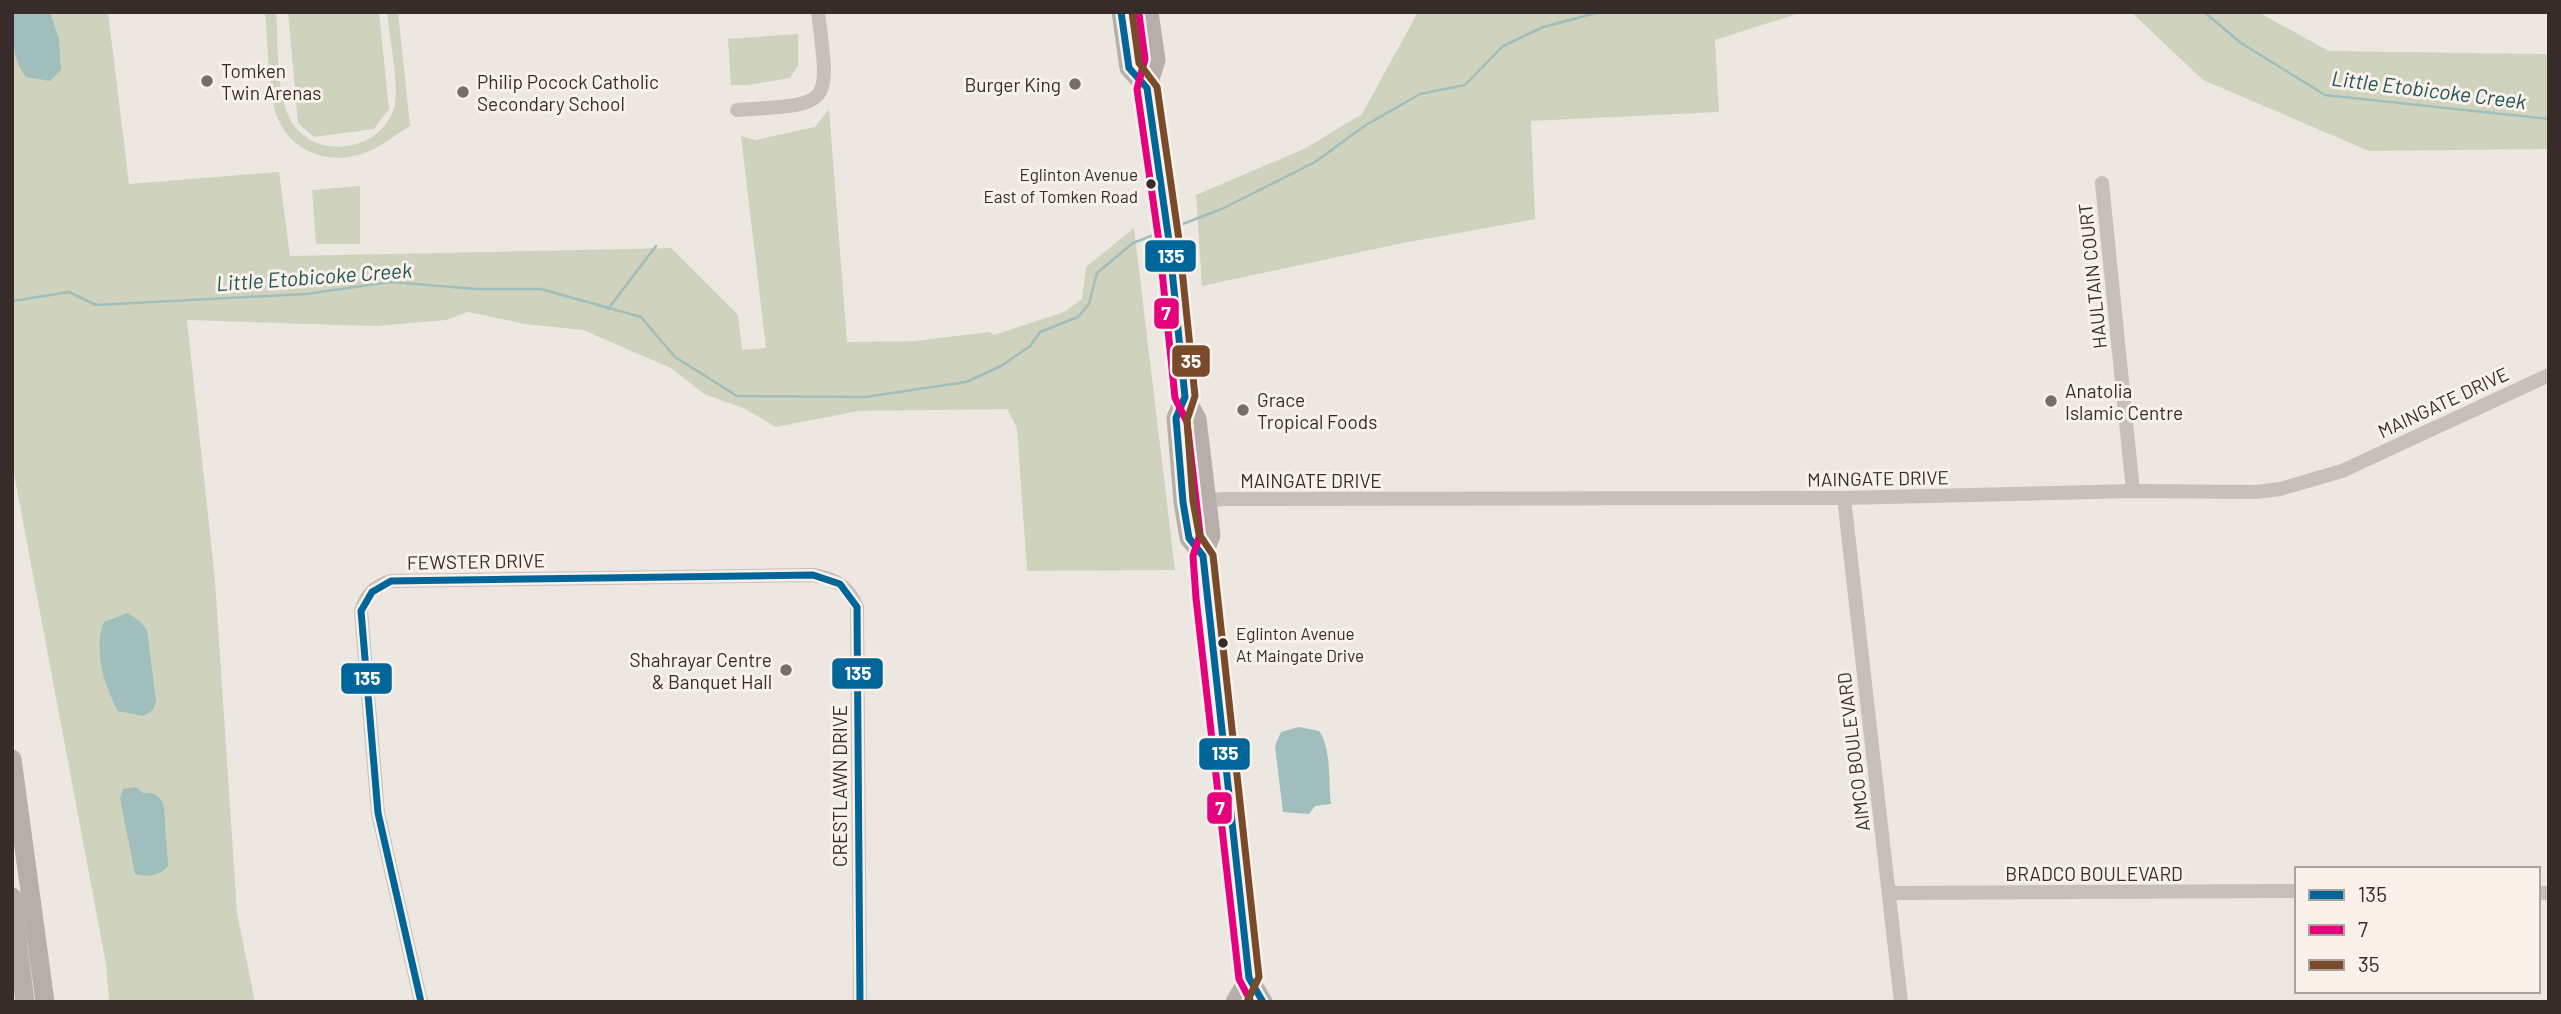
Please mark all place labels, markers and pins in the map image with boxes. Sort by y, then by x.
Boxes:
place label: Tomken Twin Arenas [221,59,321,104]
place label: Philip Pocock Catholic Secondary School [477,70,659,115]
marker: Tomken Twin Arenas [199,73,215,89]
place label: Burger King [965,73,1061,96]
marker: Burger King [1067,76,1083,92]
marker: Philip Pocock Catholic Secondary School [455,84,471,100]
place label: Eglinton Avenue East of Tomken Road [983,164,1138,206]
marker: Eglinton Avenue East of Tomken Road [1144,177,1158,191]
place label: Anatolia Islamic Centre [2065,379,2183,424]
place label: Grace Tropical Foods [1257,388,1377,433]
marker: Anatolia Islamic Centre [2043,393,2059,409]
marker: Grace Tropical Foods [1235,402,1251,418]
place label: Eglinton Avenue At Maingate Drive [1236,623,1364,665]
marker: Eglinton Avenue At Maingate Drive [1216,636,1230,650]
place label: Shahrayar Centre & Banquet Hall [630,648,772,693]
marker: Shahrayar Centre & Banquet Hall [778,662,794,678]

